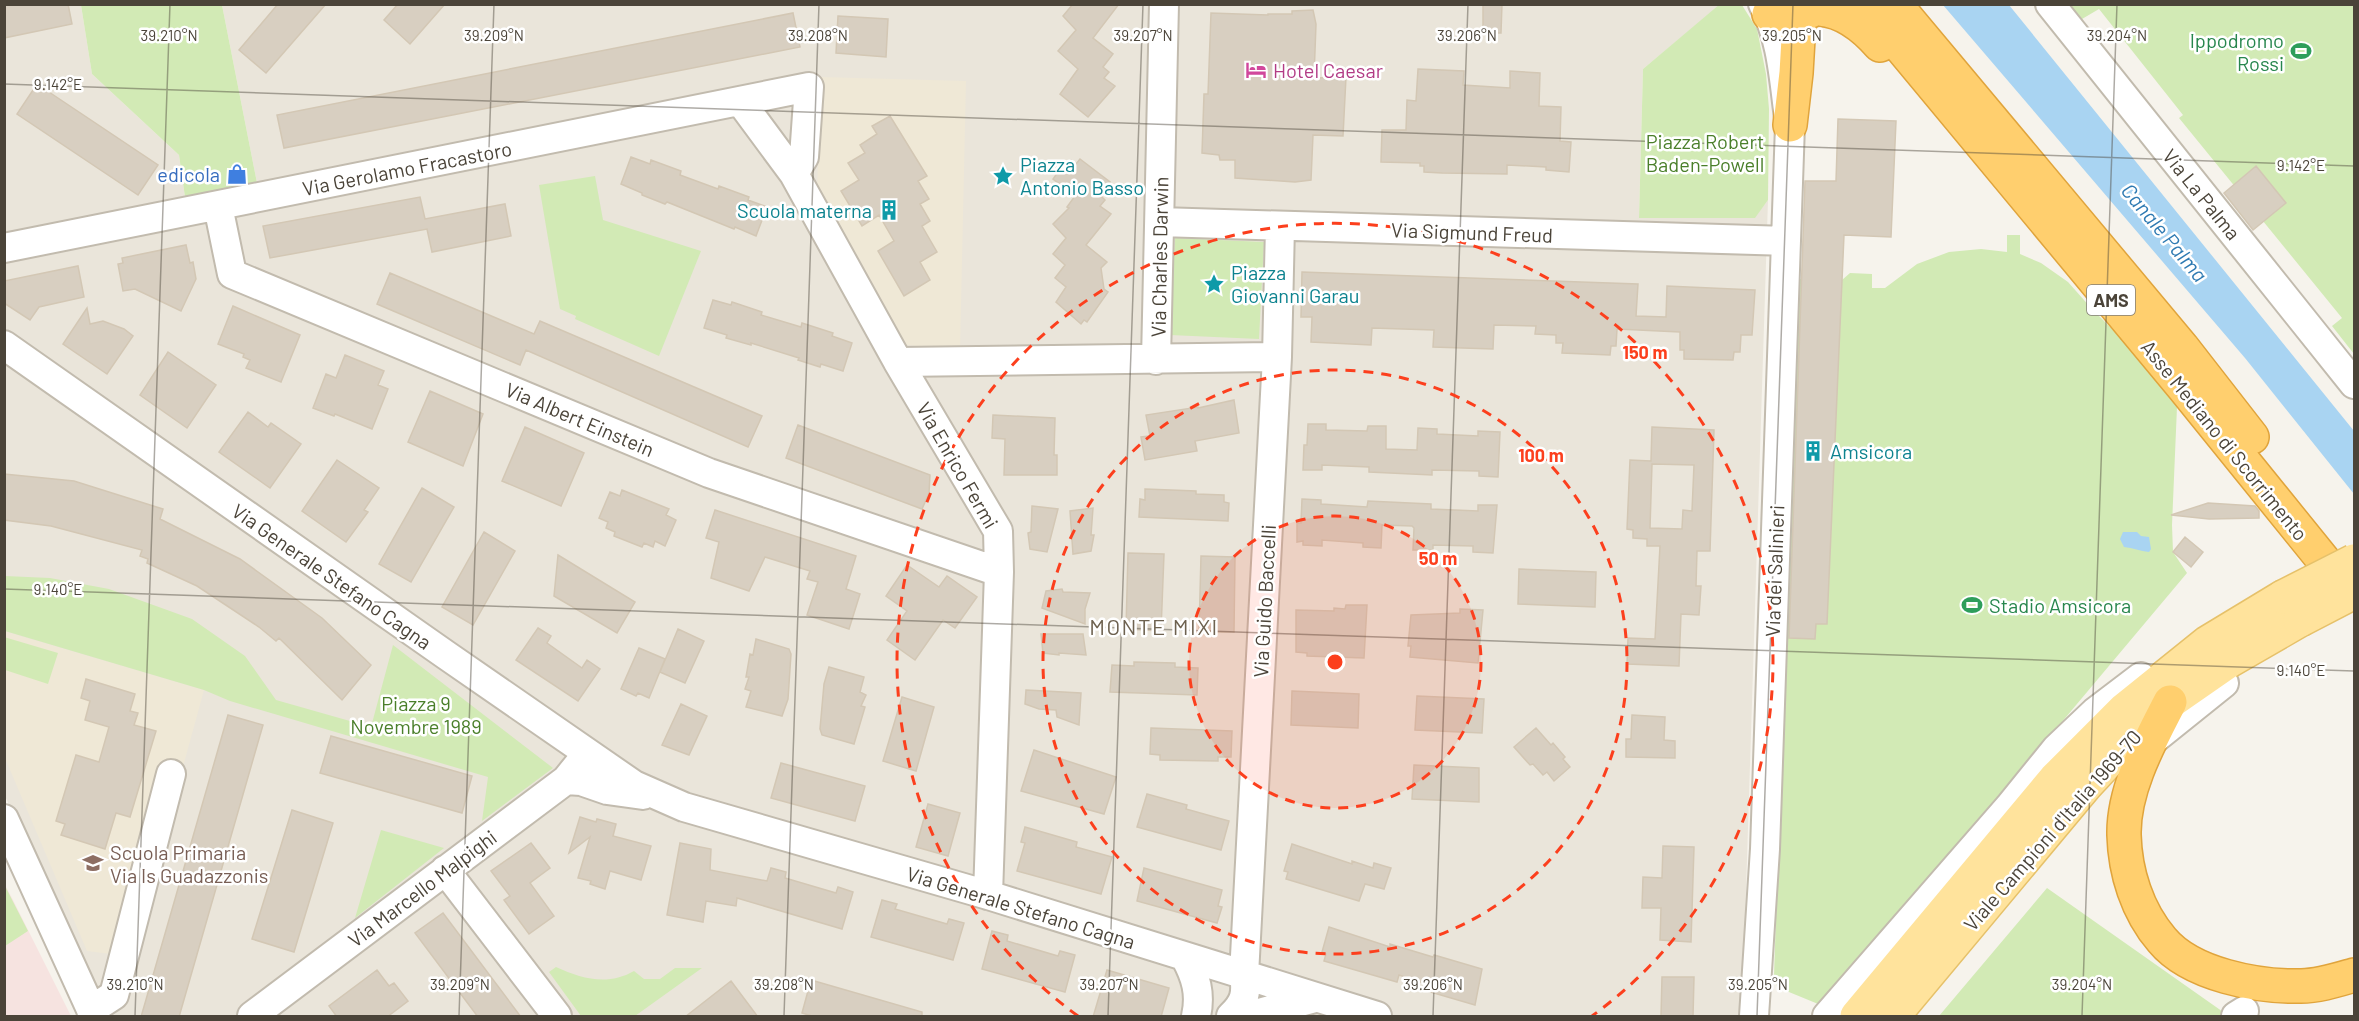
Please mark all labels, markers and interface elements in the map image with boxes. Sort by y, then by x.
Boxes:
text: 39.210°N [140,26,198,44]
text: 39.209°N [464,26,524,44]
text: 39.208°N [788,26,848,44]
text: 39.207°N [1113,26,1173,44]
text: 39.206°N [1437,26,1497,44]
text: 39.205°N [1762,26,1822,44]
text: 39.204°N [2087,26,2147,44]
place label: Ippodromo Rossi [2190,28,2284,75]
sports icon: Ippodromo Rossi [2289,39,2313,63]
hotel icon: Hotel Caesar [1244,58,1268,82]
place label: Hotel Caesar [1273,58,1383,82]
text: 9.142°E [34,75,82,93]
park label: Piazza Robert Baden-Powell [1646,129,1764,176]
street label: Via Gerolamo Fracastoro [300,136,514,200]
street label: Via La Palma [2158,144,2246,244]
place label: Piazza Antonio Basso [1020,152,1144,199]
text: 9.142°E [2277,156,2325,174]
place label: edicola [157,162,220,186]
shop icon: edicola [225,162,249,186]
place icon: Piazza Antonio Basso [991,164,1015,188]
street label: Via Charles Darwin [1146,176,1172,338]
water label: Canale Palma [2117,178,2213,286]
place label: Scuola materna [737,198,872,222]
building icon: Scuola materna [877,198,901,222]
street label: Via Sigmund Freud [1391,217,1553,247]
place label: Piazza Giovanni Garau [1231,260,1360,307]
place icon: Piazza Giovanni Garau [1202,272,1226,296]
road number: AMS [2087,285,2135,315]
street label: Asse Mediano di Scorrimento [2137,335,2313,545]
text: 150 m [1623,341,1667,363]
street label: Via Albert Einstein [502,377,658,461]
street label: Via Enrico Fermi [912,398,1004,532]
building icon: Amsicora [1801,439,1825,463]
place label: Amsicora [1830,439,1912,463]
text: 100 m [1518,444,1564,466]
street label: Via Generale Stefano Cagna [228,498,436,654]
street label: Via dei Salinieri [1760,504,1788,638]
street label: Via Guido Baccelli [1248,524,1280,678]
text: 50 m [1419,547,1457,569]
text: 9.140°E [34,580,82,598]
sports icon: Stadio Amsicora [1960,593,1984,617]
place label: Stadio Amsicora [1989,593,2131,617]
district label: MONTE MIXI [1089,613,1219,639]
centre of rings [1325,652,1345,672]
text: 9.140°E [2277,661,2325,679]
park label: Piazza 9 Novembre 1989 [350,691,482,738]
street label: Viale Campioni d'Italia 1969-70 [1958,725,2146,935]
street label: Via Marcello Malpighi [343,824,501,952]
place label: Scuola Primaria Via Is Guadazzonis [110,840,268,887]
school or university icon: Scuola Primaria Via Is Guadazzonis [81,851,105,875]
street label: Via Generale Stefano Cagna [904,861,1138,953]
text: 39.210°N [106,975,164,993]
text: 39.209°N [430,975,490,993]
text: 39.208°N [754,975,814,993]
text: 39.207°N [1079,975,1139,993]
text: 39.206°N [1403,975,1463,993]
text: 39.205°N [1728,975,1788,993]
text: 39.204°N [2052,975,2112,993]

